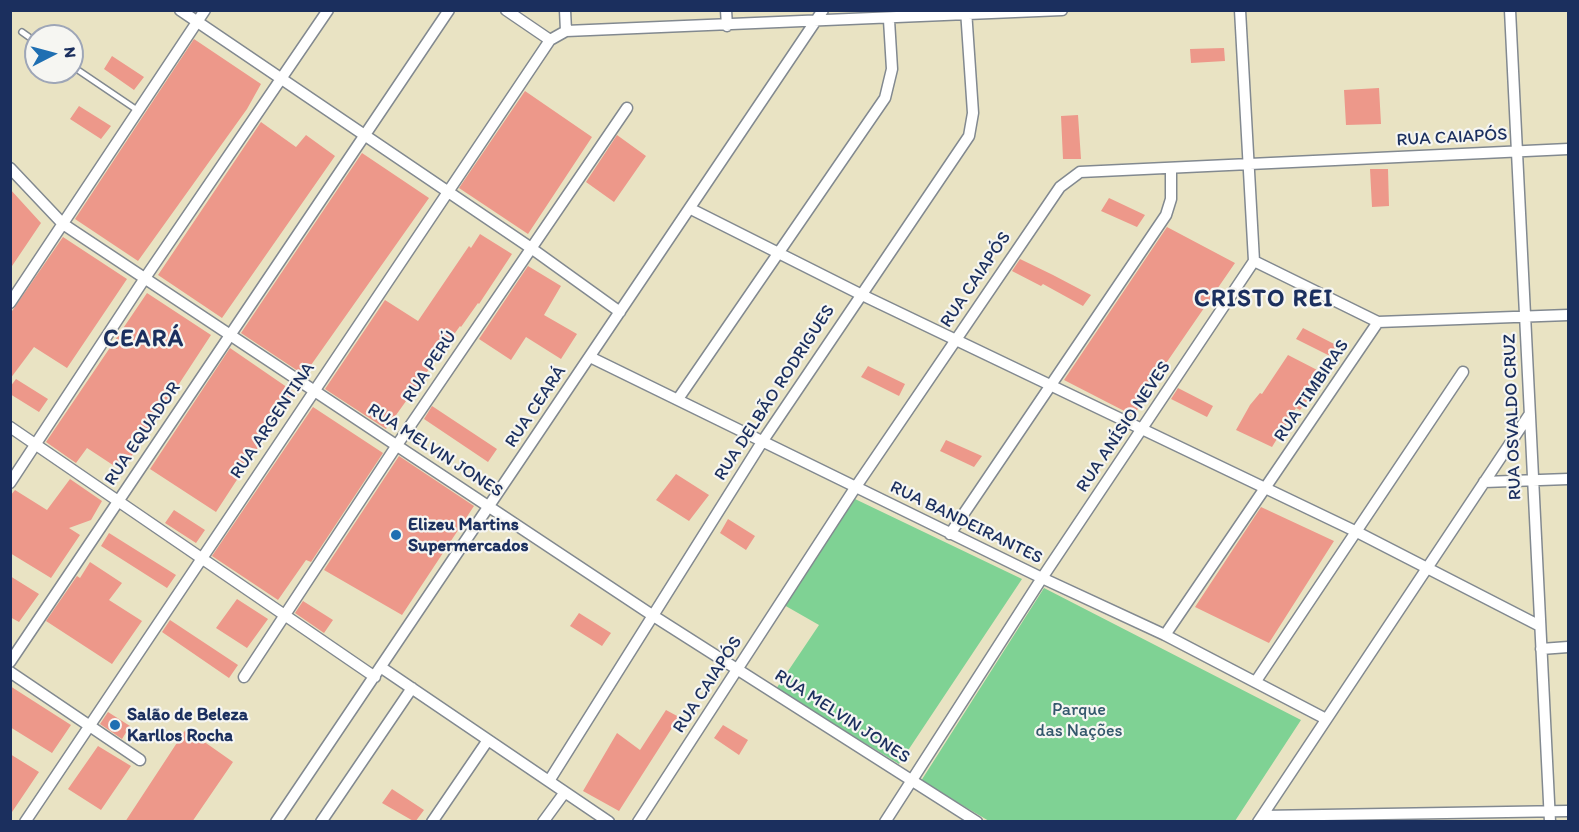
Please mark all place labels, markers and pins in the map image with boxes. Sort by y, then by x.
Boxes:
place label: Elizeu Martins Supermercados [408,514,528,556]
marker: Elizeu Martins Supermercados [389,528,403,542]
place label: Salão de Beleza Karllos Rocha [127,704,248,746]
marker: Salão de Beleza Karllos Rocha [108,718,122,732]

